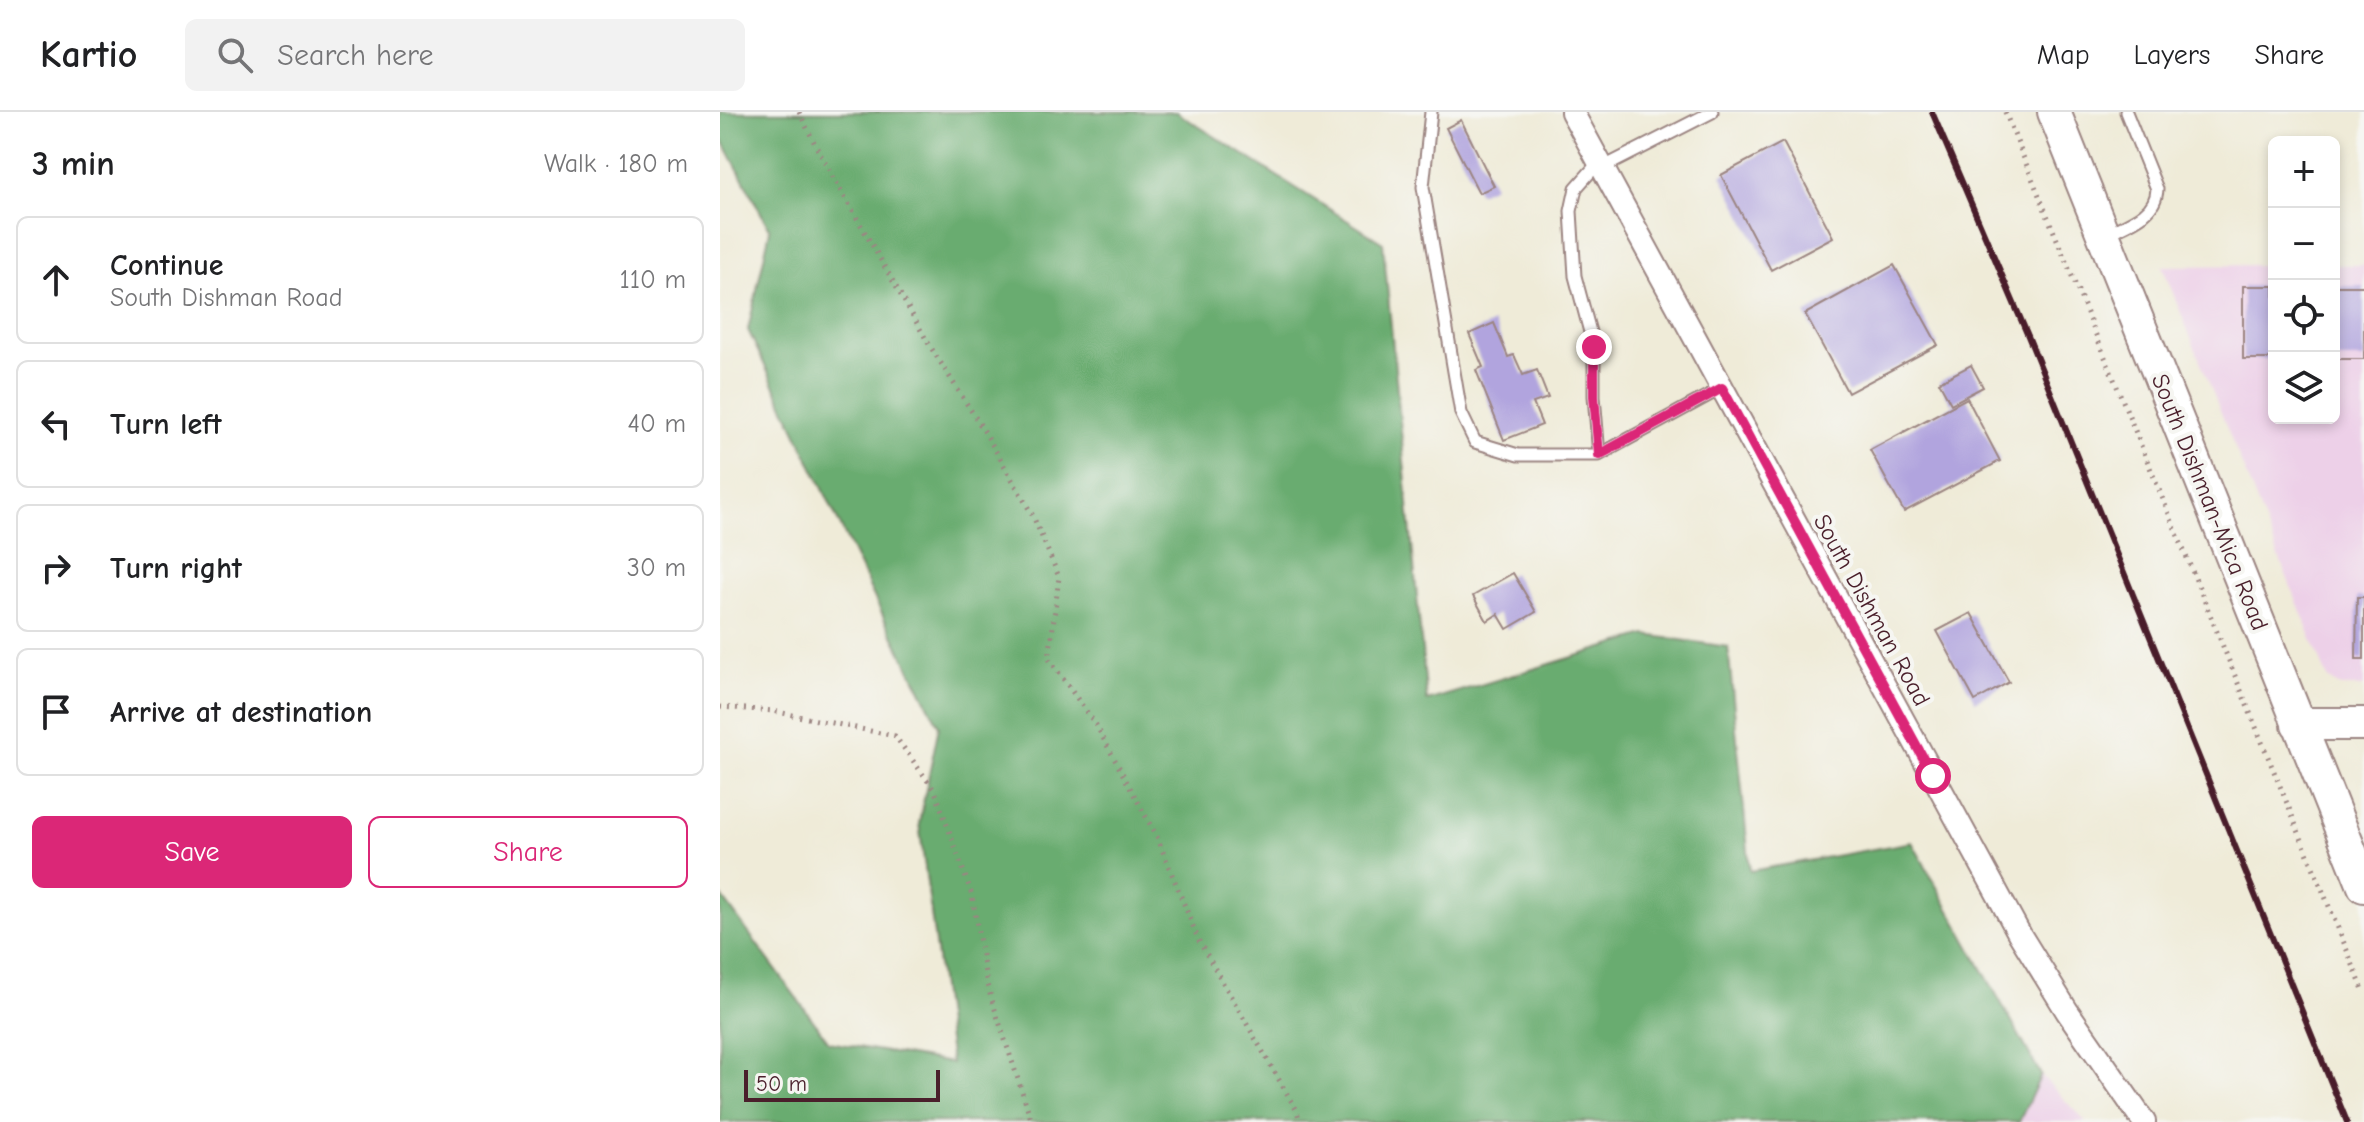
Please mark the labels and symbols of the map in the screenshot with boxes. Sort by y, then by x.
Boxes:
route end [1576,329,1612,365]
street label: South Dishman-Mica Road [2146,370,2274,634]
street label: South Dishman Road [1808,509,1936,711]
route start [1915,758,1951,794]
scale bar [744,1066,940,1102]

